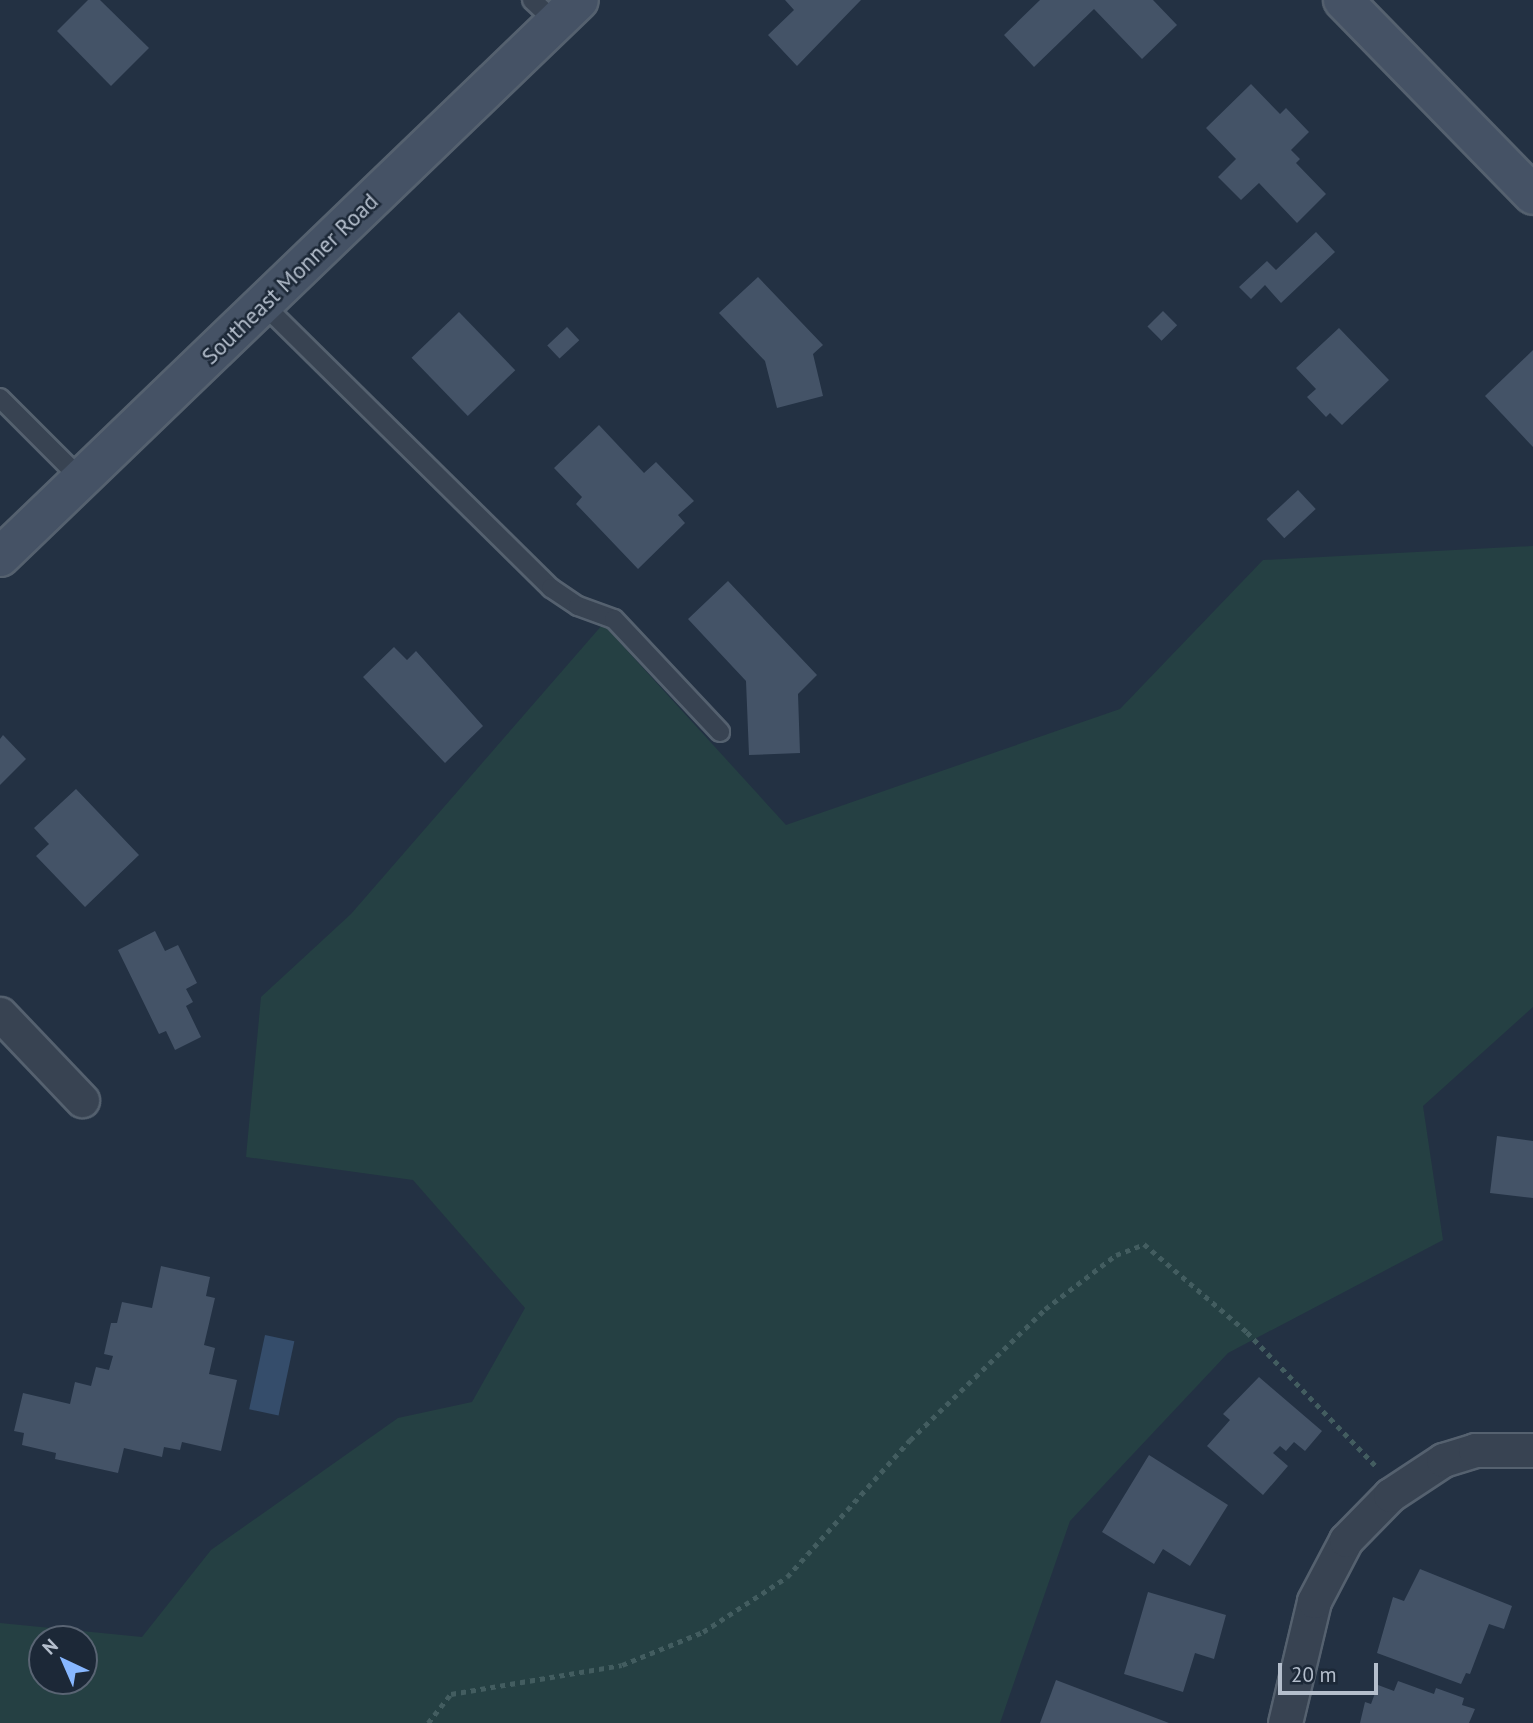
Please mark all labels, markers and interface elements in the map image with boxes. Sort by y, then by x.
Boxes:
street label: Southeast Monner Road [196,188,384,370]
north arrow [28,1625,98,1695]
text: N [37,1633,63,1659]
scale bar [1281,1650,1381,1694]
text: 20 m [1291,1661,1337,1688]

